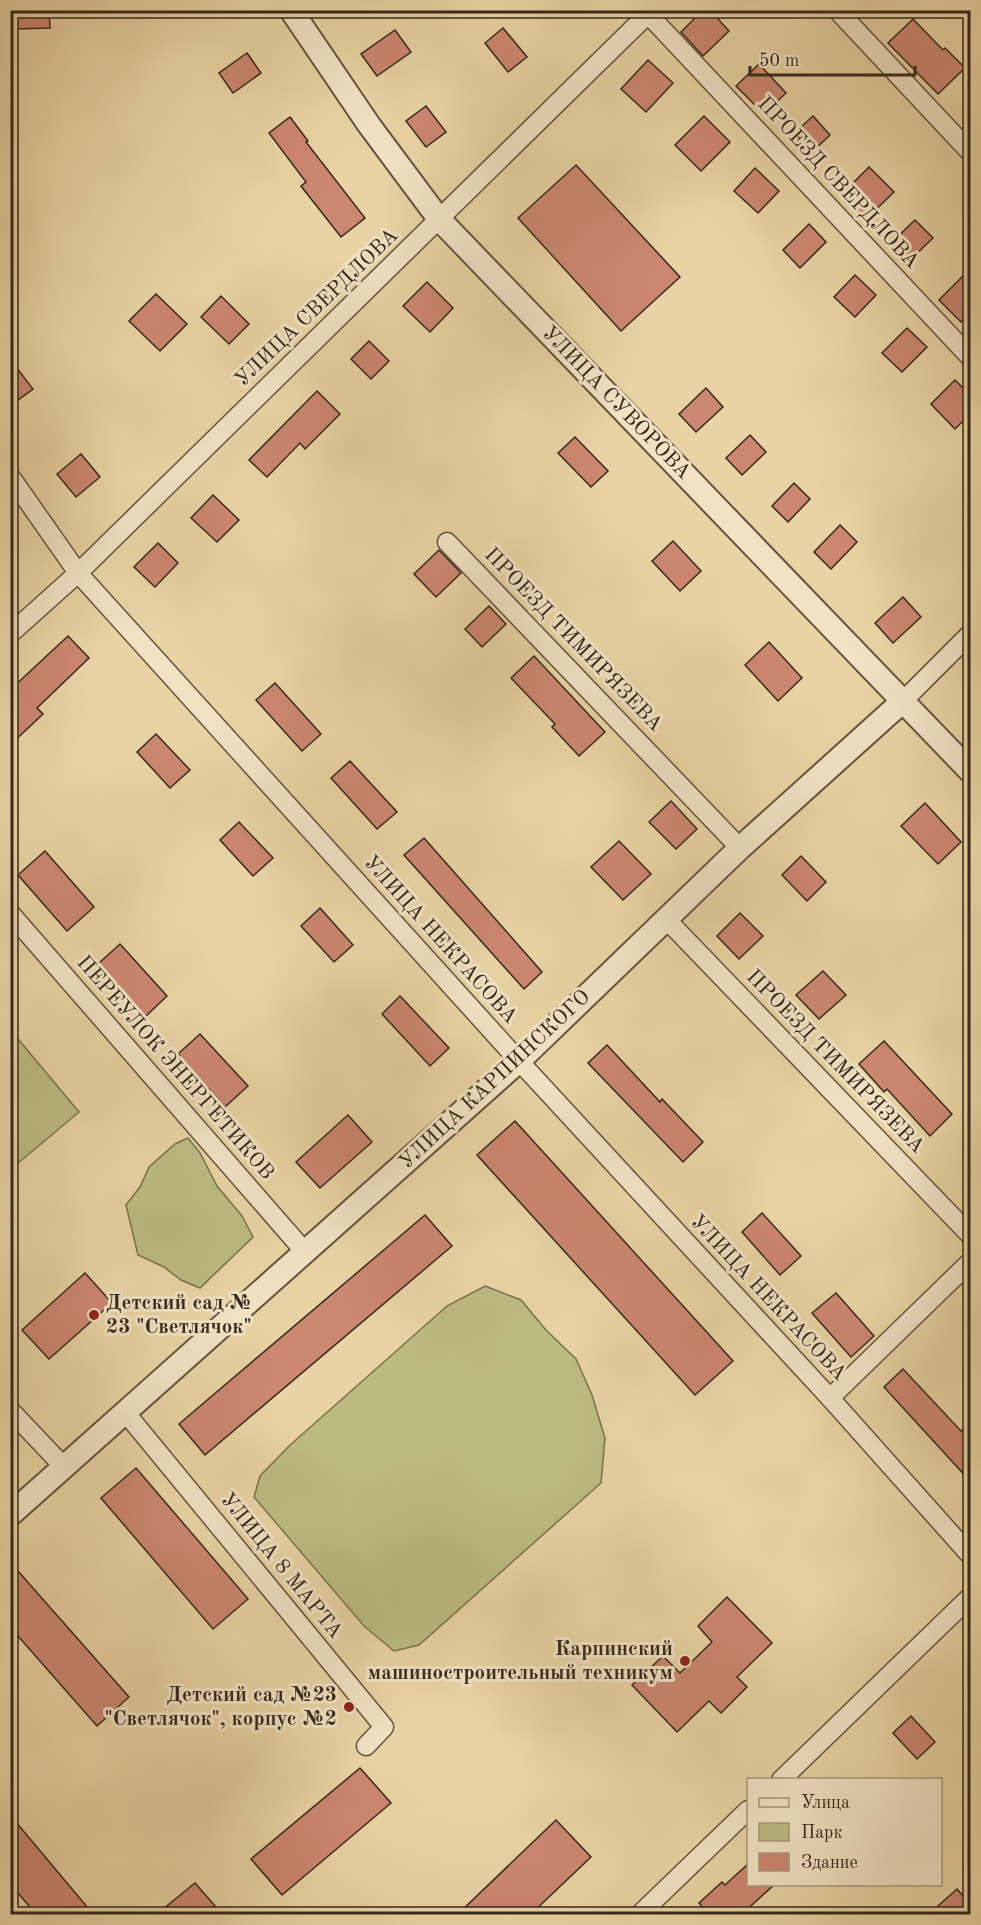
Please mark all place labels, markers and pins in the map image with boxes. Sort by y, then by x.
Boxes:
place label: Детский сад № 23 "Светлячок" [106,1293,252,1338]
marker: Детский сад № 23 "Светлячок" [87,1308,101,1322]
place label: Карпинский машиностроительный техникум [368,1639,673,1684]
marker: Карпинский машиностроительный техникум [678,1654,692,1668]
place label: Детский сад №23 "Светлячок", корпус №2 [104,1685,337,1730]
marker: Детский сад №23 "Светлячок", корпус №2 [342,1700,356,1714]

